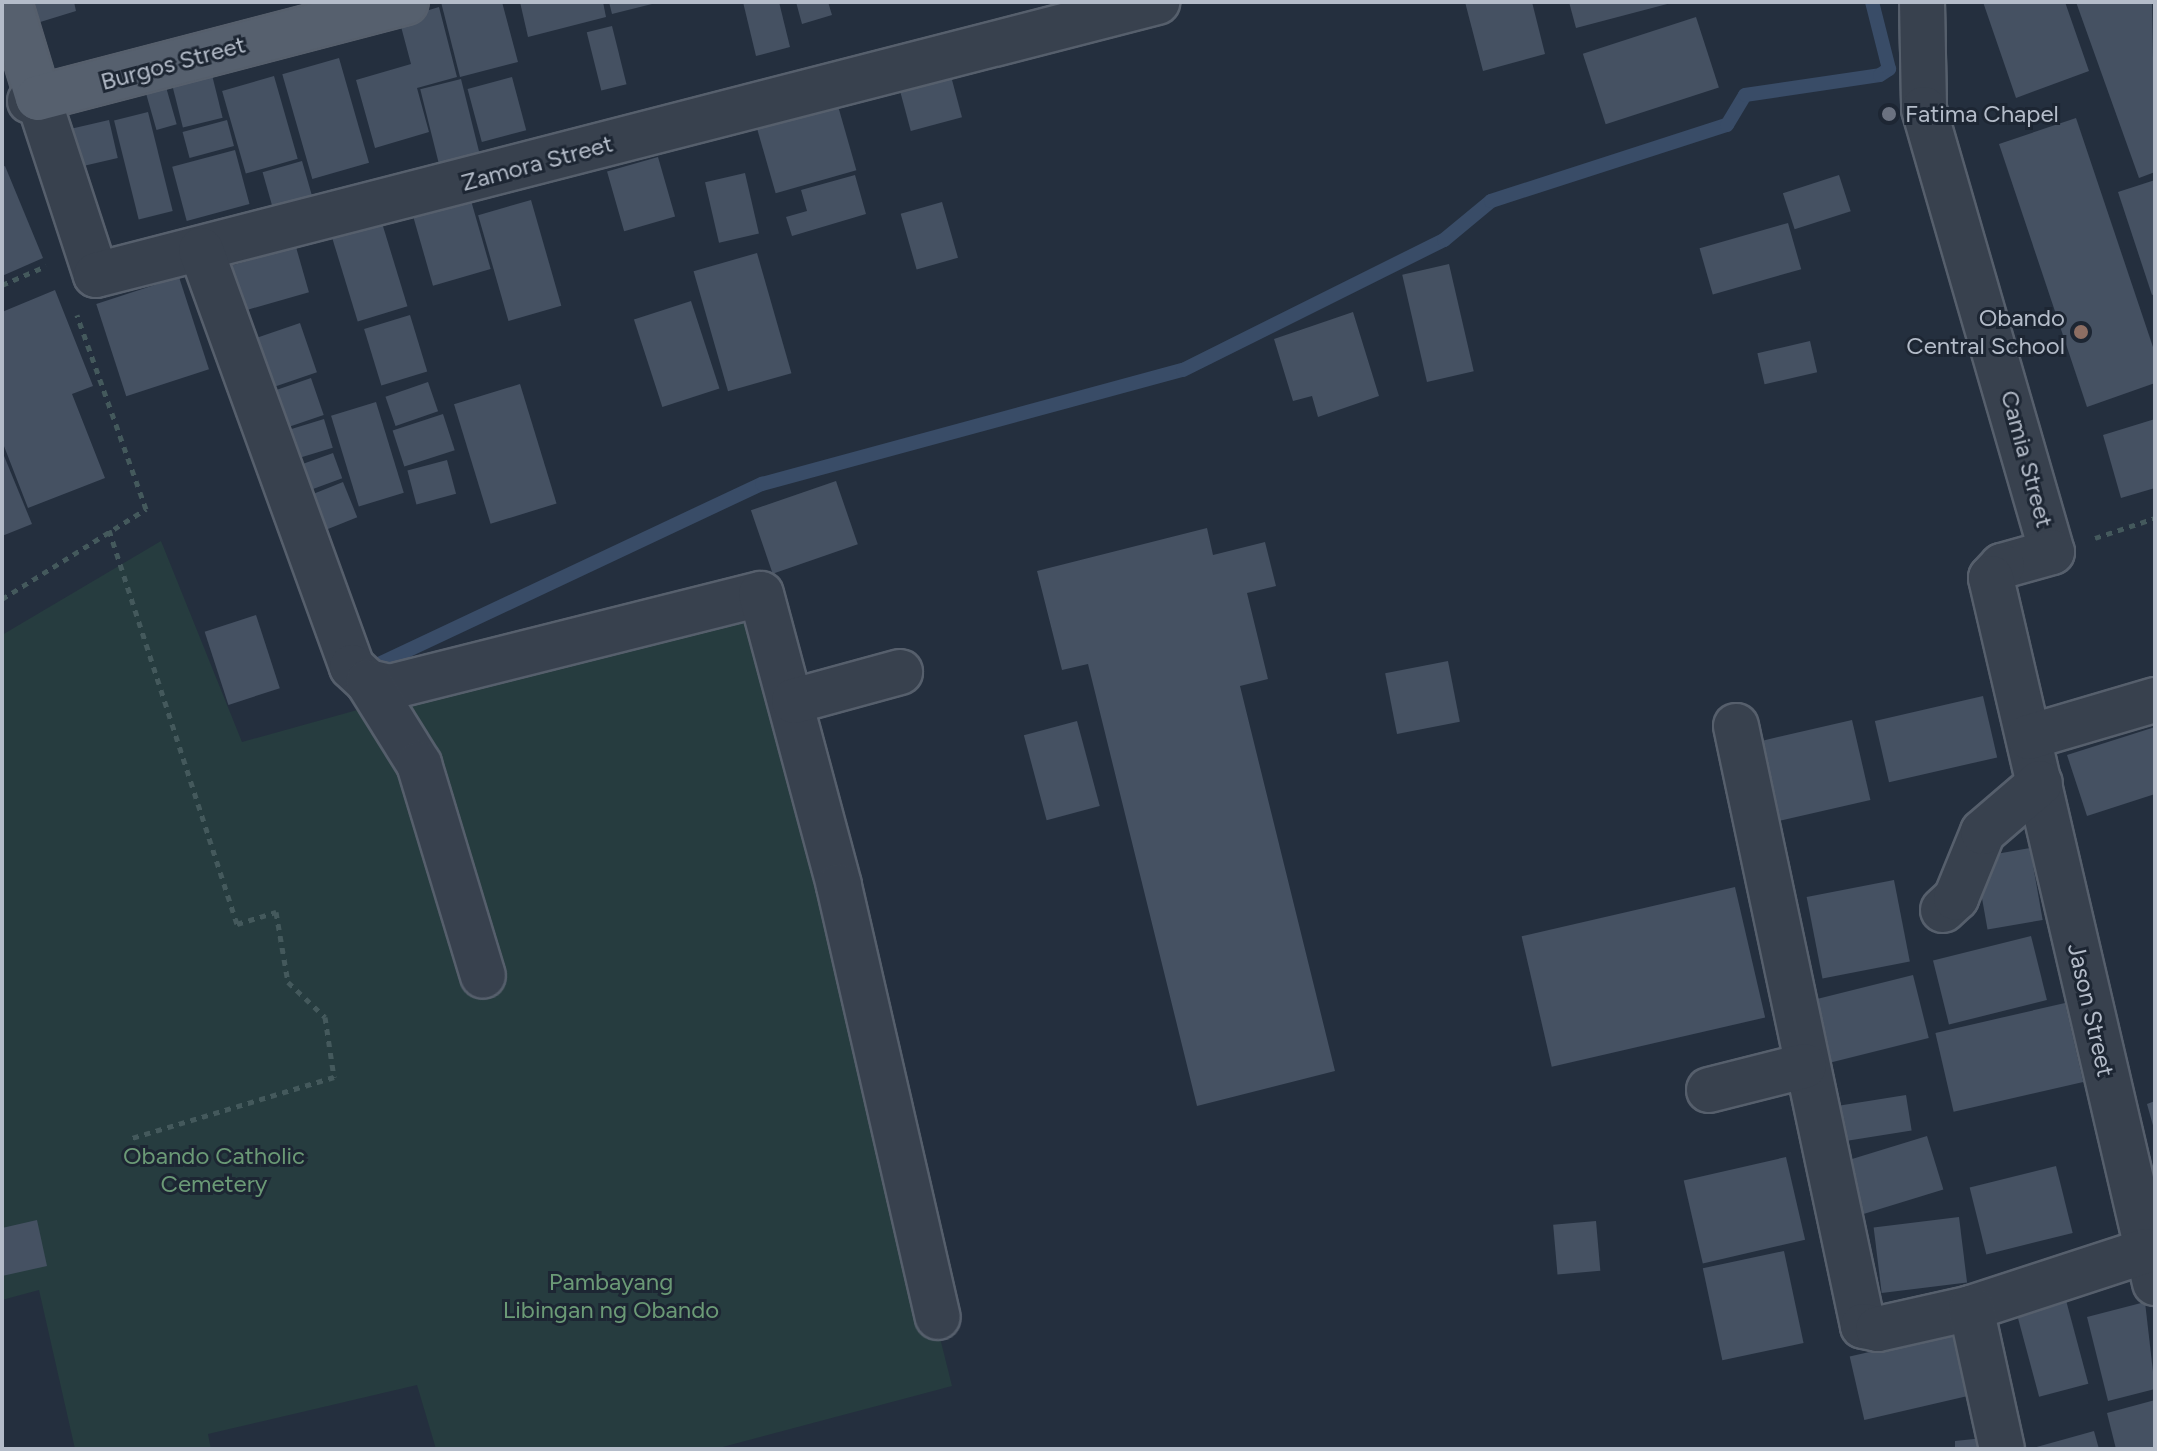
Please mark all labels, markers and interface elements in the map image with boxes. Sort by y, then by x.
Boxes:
street label: Burgos Street [98,30,248,96]
place label: Fatima Chapel [1905,100,2059,128]
marker: Fatima Chapel [1880,105,1898,123]
street label: Zamora Street [458,129,616,197]
place label: Obando Central School [1906,304,2065,360]
marker: Obando Central School [2072,323,2090,341]
street label: Camia Street [1995,387,2059,531]
street label: Jason Street [2062,940,2120,1080]
park label: Obando Catholic Cemetery [123,1142,305,1198]
park label: Pambayang Libingan ng Obando [503,1268,719,1324]

